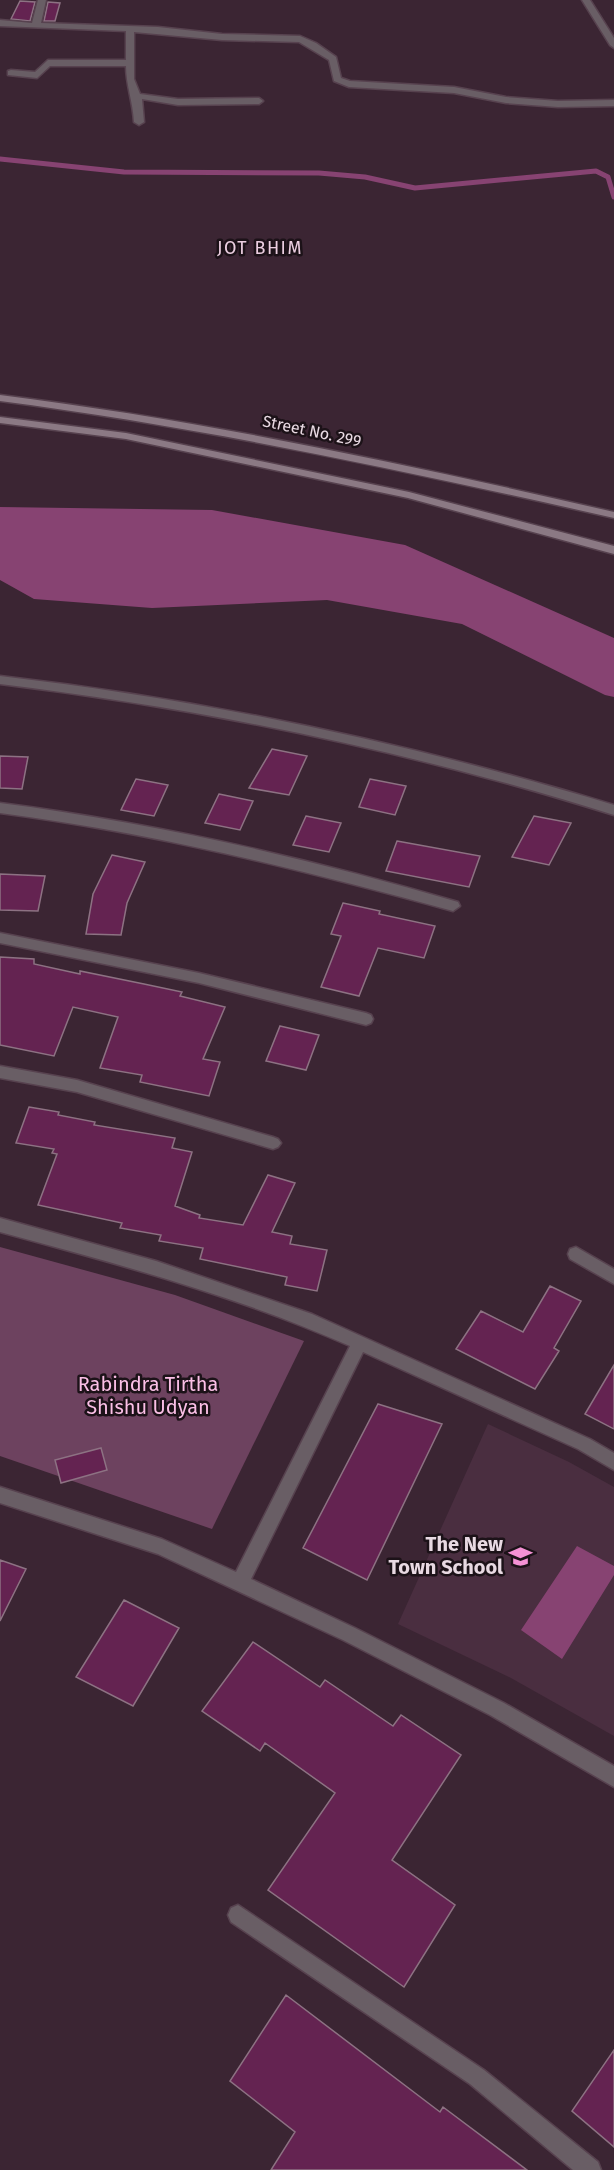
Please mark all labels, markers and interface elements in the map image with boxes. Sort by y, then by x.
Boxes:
district label: JOT BHIM [217,237,303,259]
street label: Street No. 299 [261,411,363,451]
park label: Rabindra Tirtha Shishu Udyan [78,1372,218,1419]
place label: The New Town School [389,1532,503,1579]
school or university icon: The New Town School [508,1543,534,1569]

